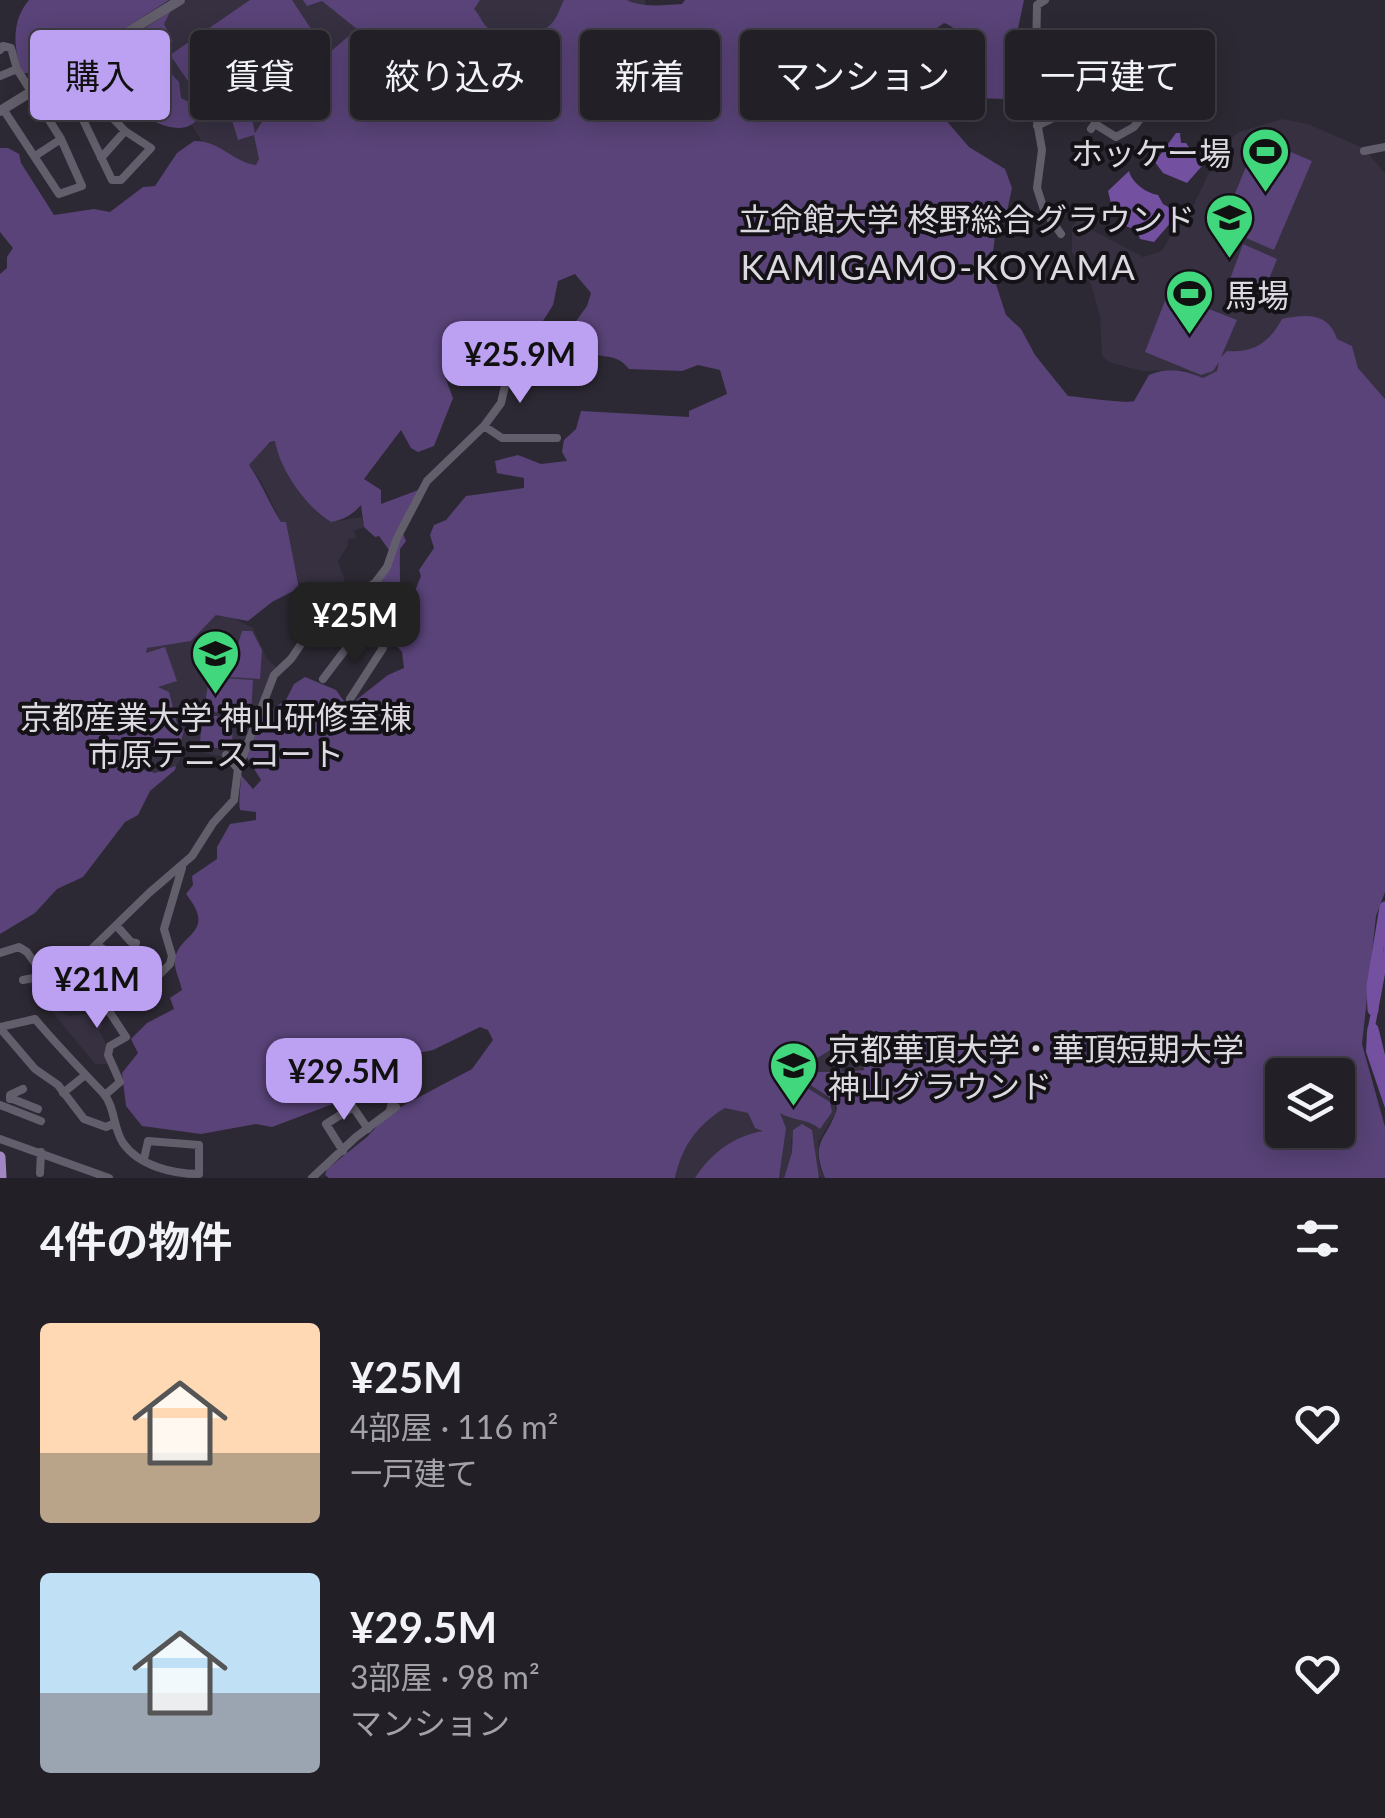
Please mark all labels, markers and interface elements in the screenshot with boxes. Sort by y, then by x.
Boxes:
chip: 購入 [30,30,170,120]
chip: 賃貸 [190,30,330,120]
chip: 絞り込み [350,30,560,120]
chip: 新着 [580,30,720,120]
chip: マンション [740,30,985,120]
chip: 一戸建て [1005,30,1215,120]
sports icon: ホッケー場 [1240,126,1292,194]
place label: ホッケー場 [1071,133,1231,172]
school or university icon: 立命館大学 柊野総合グラウンド [1204,192,1256,260]
place label: 立命館大学 柊野総合グラウンド [739,199,1195,238]
district label: KAMIGAMO-KOYAMA [741,245,1137,287]
sports icon: 馬場 [1164,268,1216,336]
place label: 馬場 [1225,275,1289,314]
pin: ¥25.9M [439,321,601,406]
text: ¥25.9M [464,334,576,373]
pin: ¥25M [296,582,414,667]
text: ¥25M [312,595,398,634]
school or university icon: 京都産業大学 神山研修室棟 市原テニスコート [190,628,242,696]
place label: 京都産業大学 神山研修室棟 市原テニスコート [20,697,412,773]
pin: ¥21M [38,946,156,1031]
text: ¥21M [54,959,140,998]
place label: 京都華頂大学・華頂短期大学 神山グラウンド [828,1029,1244,1105]
pin: ¥29.5M [263,1038,425,1123]
school or university icon: 京都華頂大学・華頂短期大学 神山グラウンド [767,1040,819,1108]
text: ¥29.5M [288,1051,400,1090]
map controls [1265,1058,1355,1148]
button: layers [1265,1058,1355,1148]
icon: filters [1290,1211,1345,1266]
text: 4件の物件 [40,1216,232,1266]
text: ¥25M [350,1352,463,1402]
icon: home [120,1363,240,1483]
icon: heart [1290,1396,1345,1451]
text: 4部屋 · 116 m² [350,1407,558,1446]
text: 一戸建て [350,1453,478,1492]
text: ¥29.5M [350,1602,497,1652]
icon: home [120,1613,240,1733]
icon: heart [1290,1646,1345,1701]
text: 3部屋 · 98 m² [350,1657,540,1696]
text: マンション [350,1703,510,1742]

